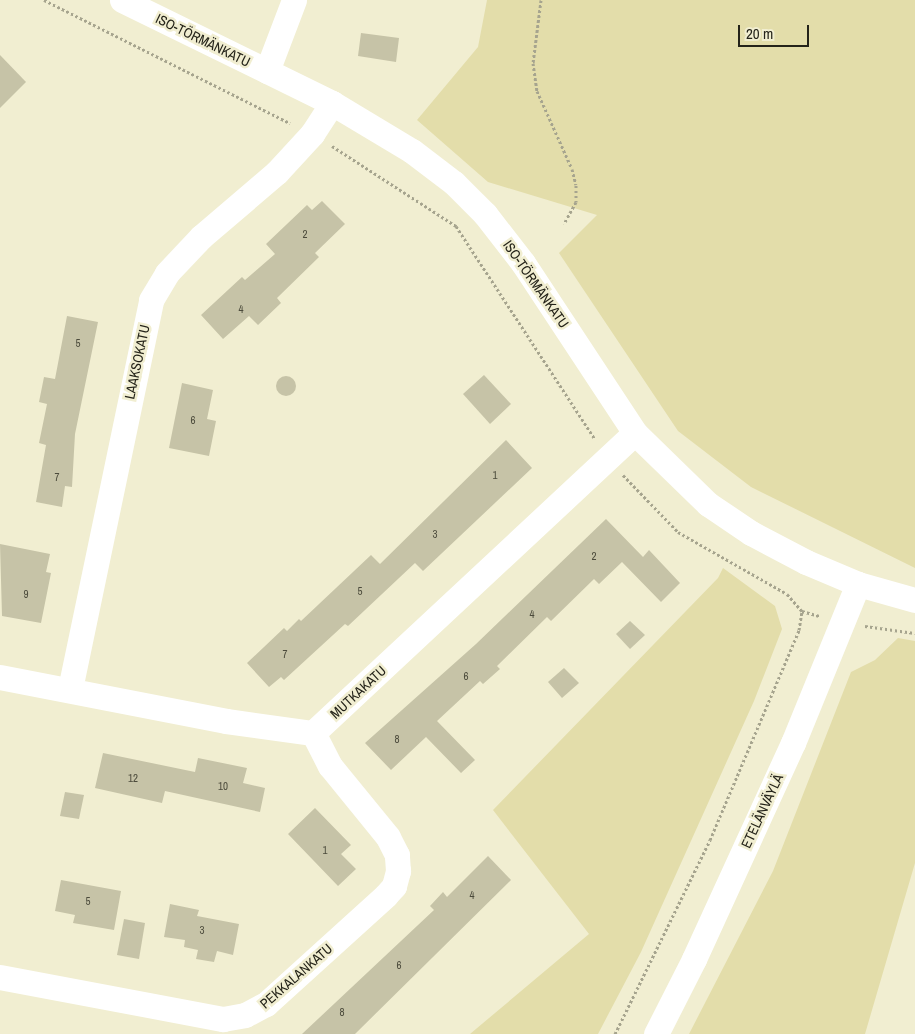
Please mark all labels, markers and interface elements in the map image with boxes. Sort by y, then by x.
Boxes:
street label: ISO-TÖRMÄNKATU [153,10,253,70]
scale bar [740,15,811,47]
text: 20 m [746,23,773,44]
house number: 2 [302,227,308,241]
street label: ISO-TÖRMÄNKATU [500,237,572,331]
house number: 4 [238,302,244,316]
street label: LAAKSOKATU [121,323,153,401]
house number: 5 [75,336,81,350]
house number: 6 [190,413,196,427]
house number: 1 [492,468,498,482]
house number: 7 [54,470,60,484]
house number: 3 [432,527,438,541]
house number: 2 [591,549,597,563]
house number: 5 [357,584,363,598]
house number: 9 [23,587,29,601]
house number: 4 [529,607,535,621]
house number: 7 [282,647,288,661]
street label: MUTKAKATU [327,662,389,722]
house number: 6 [463,669,469,683]
house number: 8 [394,732,400,746]
house number: 12 [128,771,138,785]
street label: ETELÄNVÄYLÄ [737,771,787,851]
house number: 10 [218,779,228,793]
house number: 1 [322,843,328,857]
house number: 4 [469,888,475,902]
house number: 5 [85,894,91,908]
house number: 3 [199,923,205,937]
street label: PEKKALANKATU [256,940,336,1012]
house number: 6 [396,958,402,972]
house number: 8 [339,1005,345,1019]

